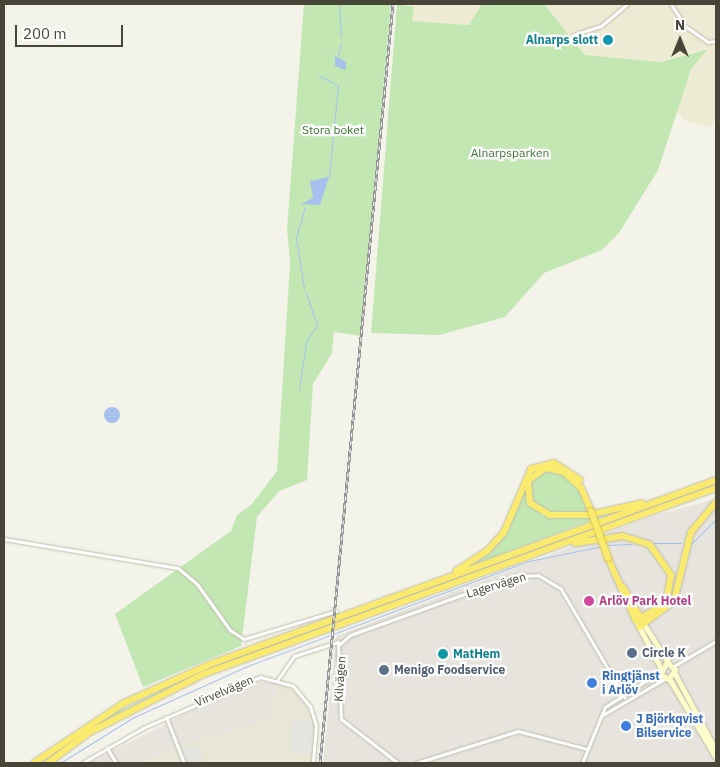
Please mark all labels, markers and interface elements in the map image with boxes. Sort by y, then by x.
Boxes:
scale bar [18,15,125,47]
north arrow [655,15,705,65]
text: N [675,16,685,34]
text: 200 m [23,24,67,43]
place label: Alnarps slott [526,33,598,47]
marker: Alnarps slott [602,34,614,46]
park label: Stora boket [302,123,364,137]
park label: Alnarpsparken [471,146,549,160]
street label: Lagervägen [464,569,528,601]
place label: Arlöv Park Hotel [599,594,691,608]
marker: Arlöv Park Hotel [583,595,595,607]
place label: Circle K [642,646,686,660]
place label: MatHem [453,647,500,661]
marker: Circle K [626,647,638,659]
marker: MatHem [437,648,449,660]
street label: Kilvägen [331,656,349,702]
place label: Menigo Foodservice [394,663,505,677]
marker: Menigo Foodservice [378,664,390,676]
place label: Ringtjänst i Arlöv [602,669,660,697]
street label: Virvelvägen [193,672,255,710]
marker: Ringtjänst i Arlöv [586,677,598,689]
place label: J Björkqvist Bilservice [636,712,703,740]
marker: J Björkqvist Bilservice [620,720,632,732]

